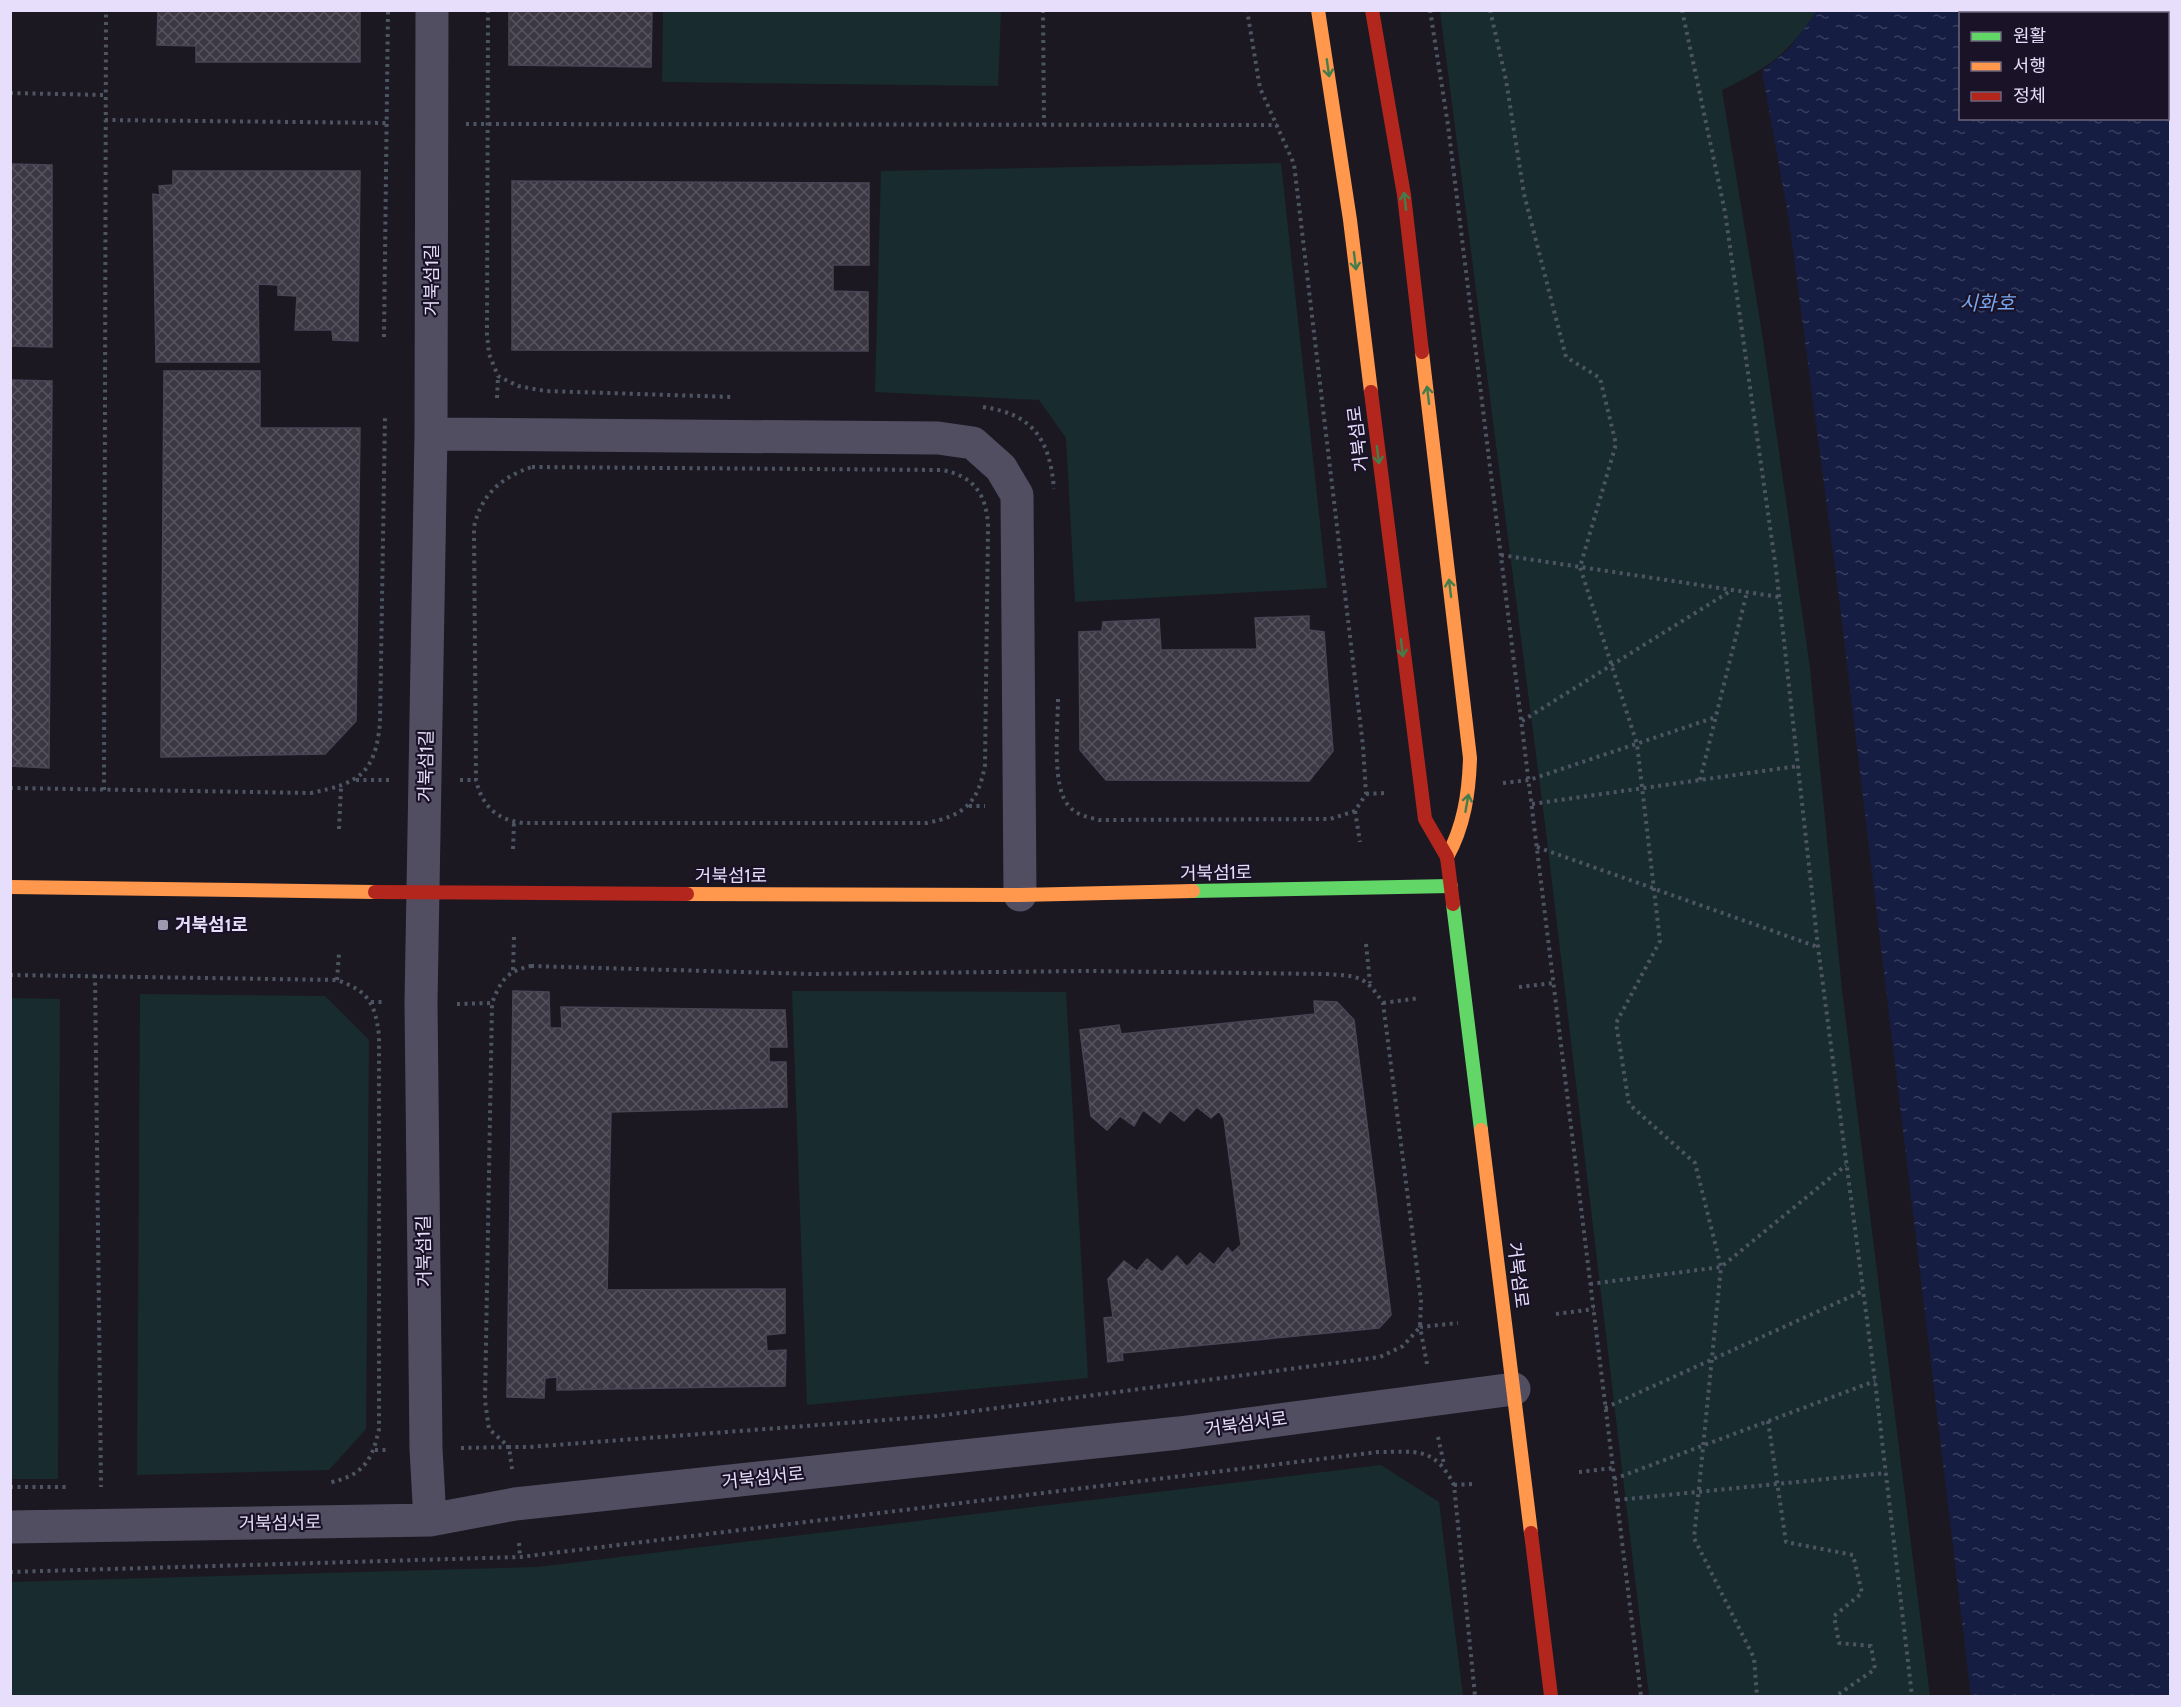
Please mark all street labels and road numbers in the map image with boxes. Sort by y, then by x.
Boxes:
street label: 거북섬1길 [421,244,443,316]
street label: 거북섬로 [1343,405,1373,473]
street label: 거북섬1길 [414,730,438,802]
street label: 거북섬1로 [1180,861,1252,885]
street label: 거북섬1로 [695,865,767,887]
street label: 거북섬1길 [412,1215,436,1287]
street label: 거북섬로 [1503,1241,1533,1309]
street label: 거북섬서로 [1203,1407,1289,1441]
street label: 거북섬서로 [721,1463,805,1493]
street label: 거북섬서로 [238,1511,322,1535]

